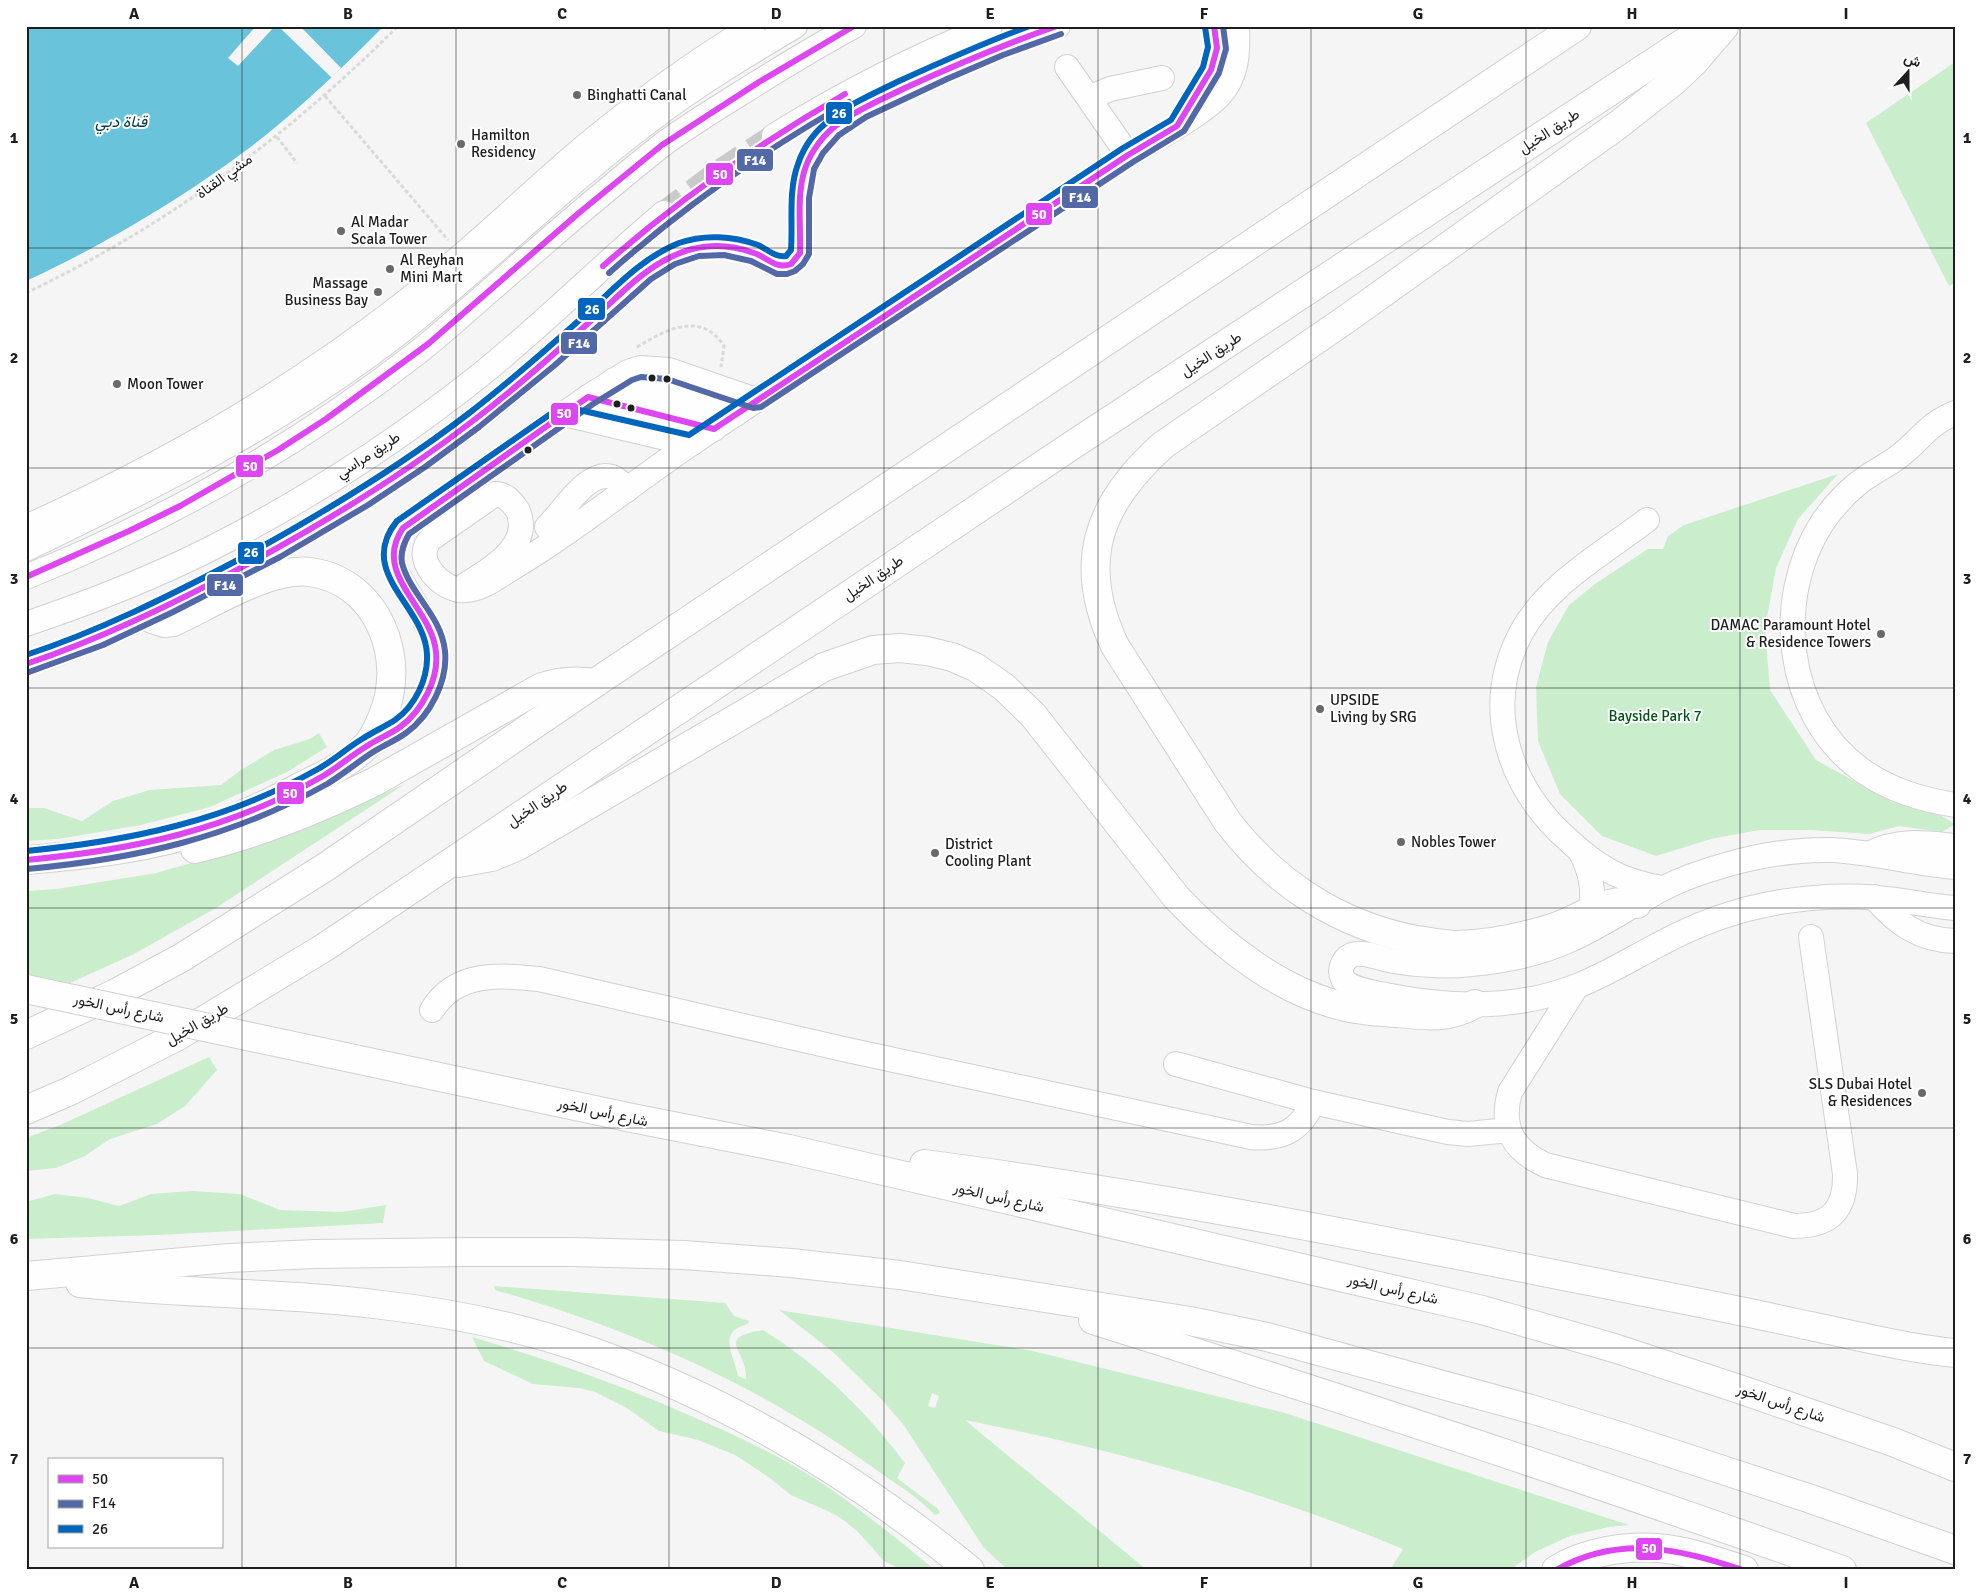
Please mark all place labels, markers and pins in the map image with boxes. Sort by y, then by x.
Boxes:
place label: Binghatti Canal [587,86,687,104]
marker: Binghatti Canal [571,89,583,101]
place label: Hamilton Residency [471,126,536,161]
marker: Hamilton Residency [455,138,467,150]
place label: Al Madar Scala Tower [351,213,427,248]
marker: Al Madar Scala Tower [335,225,347,237]
place label: Al Reyhan Mini Mart [400,251,464,286]
marker: Al Reyhan Mini Mart [384,263,396,275]
place label: Massage Business Bay [284,274,368,309]
marker: Massage Business Bay [372,286,384,298]
unlabelled marker [647,373,657,383]
unlabelled marker [662,374,672,384]
place label: Moon Tower [127,375,204,393]
marker: Moon Tower [111,378,123,390]
unlabelled marker [612,399,622,409]
unlabelled marker [626,403,636,413]
unlabelled marker [523,445,533,455]
place label: DAMAC Paramount Hotel & Residence Towers [1711,616,1871,651]
marker: DAMAC Paramount Hotel & Residence Towers [1875,628,1887,640]
place label: UPSIDE Living by SRG [1330,691,1417,726]
marker: UPSIDE Living by SRG [1314,703,1326,715]
place label: Nobles Tower [1411,833,1496,851]
place label: District Cooling Plant [945,835,1031,870]
marker: Nobles Tower [1395,836,1407,848]
marker: District Cooling Plant [929,847,941,859]
place label: SLS Dubai Hotel & Residences [1809,1075,1912,1110]
marker: SLS Dubai Hotel & Residences [1916,1087,1928,1099]

